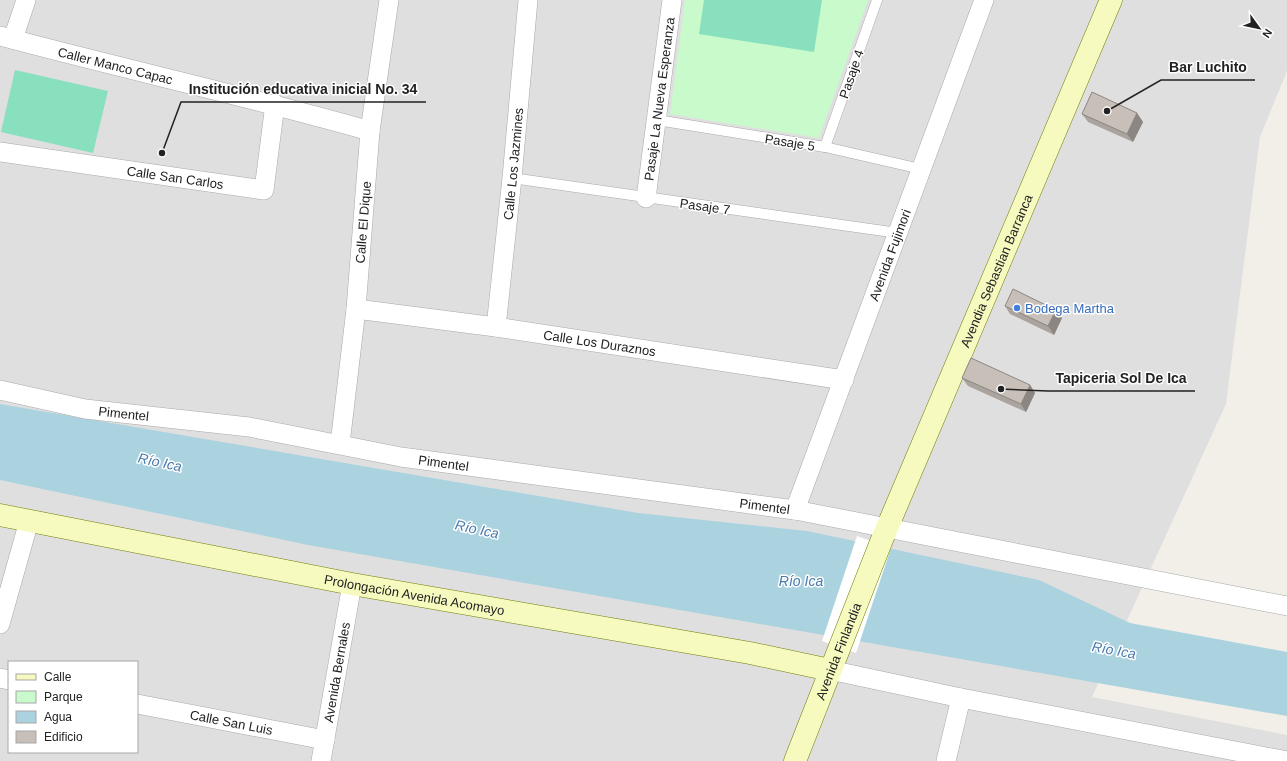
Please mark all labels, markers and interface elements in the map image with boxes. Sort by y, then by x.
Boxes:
north arrow [1239,8,1279,48]
street label: Pasaje La Nueva Esperanza [641,15,678,182]
text: N [1260,27,1275,40]
street label: Caller Manco Capac [56,44,175,88]
street label: Pasaje 4 [836,48,867,101]
callout: Bar Luchito [1161,54,1255,80]
text: Bar Luchito [1169,59,1247,75]
callout: Institución educativa inicial No. 34 [181,76,426,102]
text: Institución educativa inicial No. 34 [189,81,418,97]
street label: Calle Los Jazmines [501,107,526,221]
street label: Pasaje 5 [764,131,816,154]
street label: Calle San Carlos [126,163,225,192]
street label: Calle El Dique [353,181,374,264]
street label: Avendia Sebastian Barranca [958,191,1036,350]
street label: Pasaje 7 [679,196,731,217]
street label: Avenida Fujimori [866,207,914,303]
place label: Bodega Martha [1025,301,1115,316]
marker: Bodega Martha [1012,303,1022,313]
street label: Calle Los Duraznos [542,327,657,359]
callout: Tapiceria Sol De Ica [1048,365,1195,391]
text: Tapiceria Sol De Ica [1055,370,1187,386]
street label: Pimentel [98,404,150,424]
water label: Río Ica [137,450,184,474]
street label: Pimentel [417,452,470,474]
street label: Pimentel [739,496,791,517]
water label: Río Ica [454,517,501,541]
street label: Prolongación Avenida Acomayo [323,572,506,618]
water label: Río Ica [779,573,823,589]
street label: Avenida Finlandia [813,600,865,702]
street label: Avenida Bernales [321,621,353,724]
water label: Río Ica [1091,638,1137,662]
legend [8,661,138,753]
text: Calle [44,670,72,684]
text: Parque [44,690,83,704]
street label: Calle San Luis [189,707,274,738]
text: Agua [44,710,72,724]
text: Edificio [44,730,83,744]

